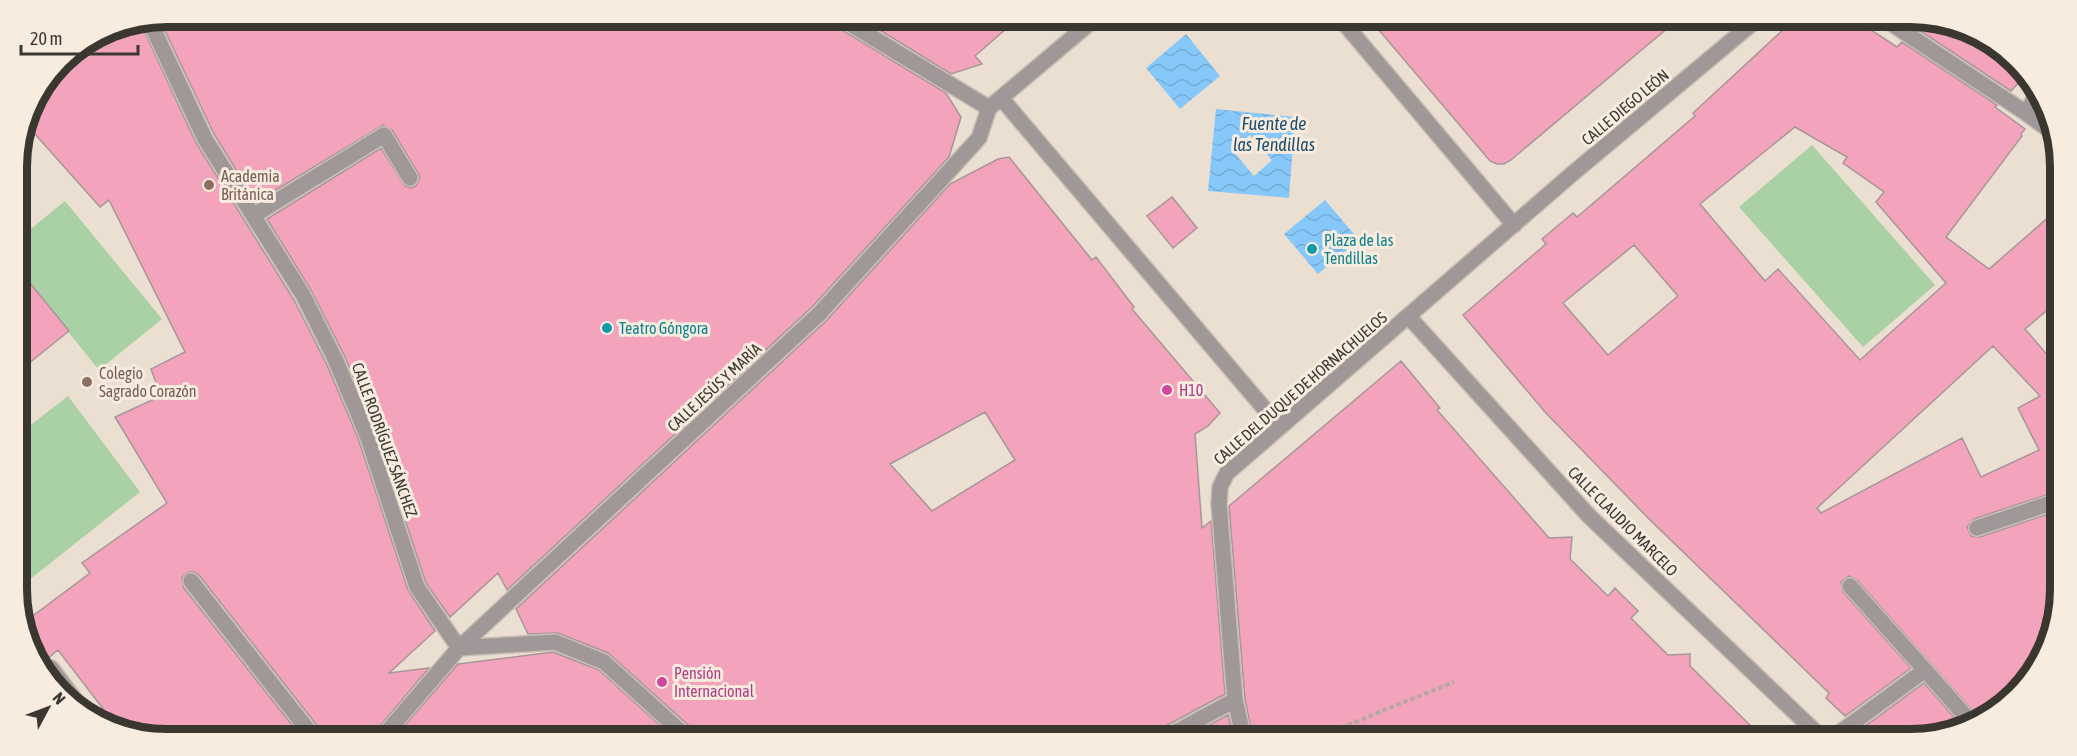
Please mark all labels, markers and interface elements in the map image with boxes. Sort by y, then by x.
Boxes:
scale bar [21,18,138,56]
text: 20 m [30,28,62,49]
street label: CALLE DIEGO LEÓN [1578,65,1672,149]
water label: Fuente de las Tendillas [1233,113,1315,155]
place label: Academia Británica [221,167,280,203]
marker: Academia Británica [202,178,216,192]
place label: Plaza de las Tendillas [1324,231,1394,267]
marker: Plaza de las Tendillas [1305,242,1319,256]
street label: CALLE DEL DUQUE DE HORNACHUELOS [1210,308,1390,468]
place label: Teatro Góngora [619,319,709,338]
marker: Teatro Góngora [600,321,614,335]
street label: CALLE JESÚS Y MARÍA [664,339,765,435]
street label: CALLE RODRÍGUEZ SÁNCHEZ [349,360,421,520]
place label: Colegio Sagrado Corazón [99,364,197,401]
marker: Colegio Sagrado Corazón [80,375,94,389]
place label: H10 [1179,381,1203,399]
marker: H10 [1160,383,1174,397]
street label: CALLE CLAUDIO MARCELO [1565,463,1681,579]
place label: Pensión Internacional [674,664,755,700]
marker: Pensión Internacional [655,675,669,689]
north arrow [18,678,78,738]
text: N [49,689,69,708]

